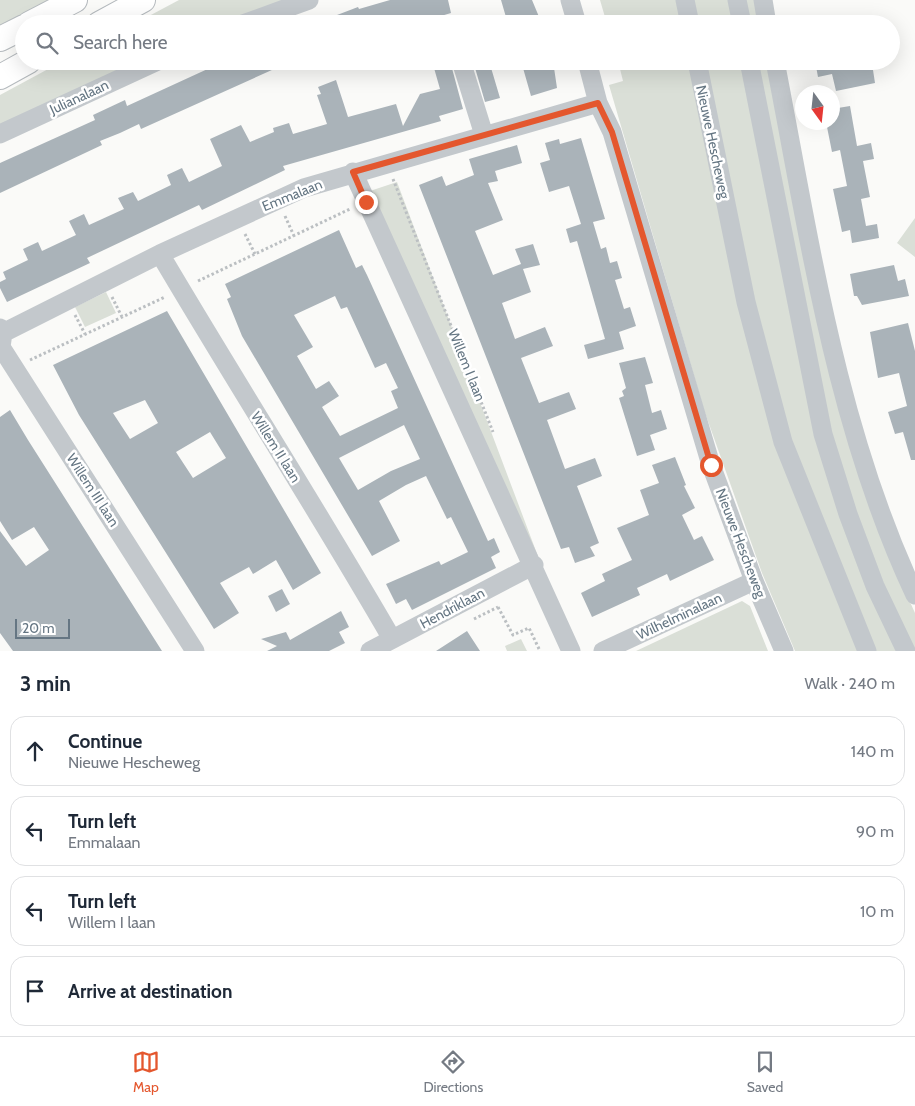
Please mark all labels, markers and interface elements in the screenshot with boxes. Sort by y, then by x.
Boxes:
search box [15,15,900,70]
icon: search [33,29,61,57]
text: Search here [73,31,167,54]
street label: Julianalaan [46,75,111,119]
street label: Nieuwe Hescheweg [692,84,734,201]
north arrow [795,85,840,130]
street label: Emmalaan [259,175,325,215]
route end [355,191,378,214]
street label: Willem I laan [444,326,490,404]
street label: Willem II laan [247,408,305,486]
street label: Willem III laan [63,450,123,530]
route start [700,454,723,477]
street label: Nieuwe Hescheweg [712,486,770,601]
street label: Hendriklaan [417,583,488,633]
street label: Wilhelminalaan [634,588,725,644]
scale bar [15,616,70,639]
text: 20 m [22,619,55,637]
text: 3 min [20,671,71,696]
text: Walk · 240 m [804,674,895,693]
text: Continue [68,730,142,753]
icon: ahead [21,737,49,765]
text: 140 m [851,742,894,761]
text: Nieuwe Hescheweg [68,753,200,772]
text: Turn left [68,810,136,833]
icon: left [21,817,49,845]
text: 90 m [856,822,894,841]
text: Emmalaan [68,833,141,852]
text: Turn left [68,890,136,913]
icon: left [21,897,49,925]
text: 10 m [860,902,894,921]
text: Willem I laan [68,913,156,932]
icon: arrive [21,977,49,1005]
text: Arrive at destination [68,980,232,1003]
tab: Map [132,1048,160,1096]
tab: Directions [423,1048,483,1096]
tab: Saved [747,1048,783,1096]

